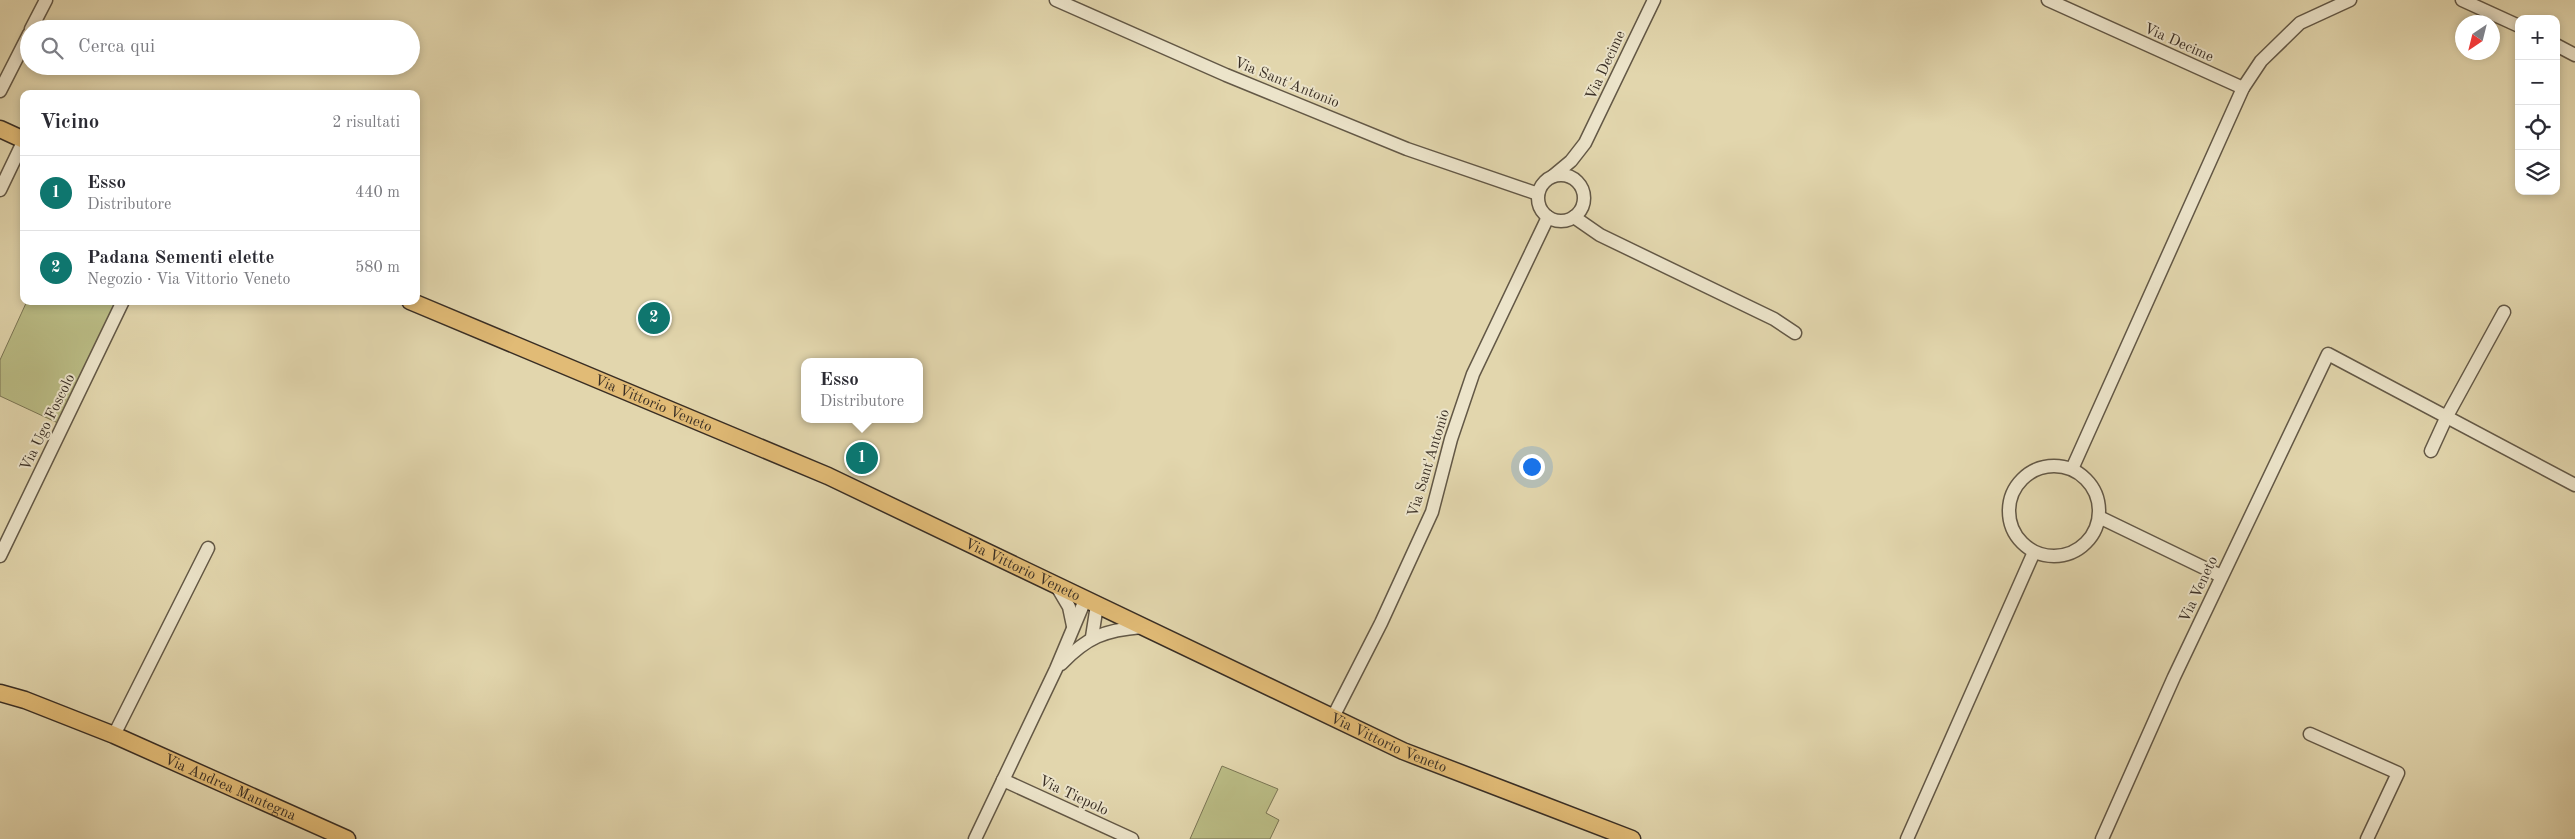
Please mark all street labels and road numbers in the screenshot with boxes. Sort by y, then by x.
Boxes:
street label: Via Decime [2141,21,2216,65]
street label: Via Decime [1584,29,1629,103]
street label: Via Sant'Antonio [1232,55,1341,111]
street label: Via Ugo Foscolo [18,372,78,474]
street label: Via Vittorio Veneto [592,373,714,436]
street label: Via Sant'Antonio [1406,408,1453,519]
street label: Via Vittorio Veneto [962,536,1082,604]
street label: Via Veneto [2177,554,2221,625]
street label: Via Vittorio Veneto [1327,711,1449,776]
street label: Via Andrea Mantegna [162,752,298,824]
street label: Via Tiepolo [1036,774,1111,819]

